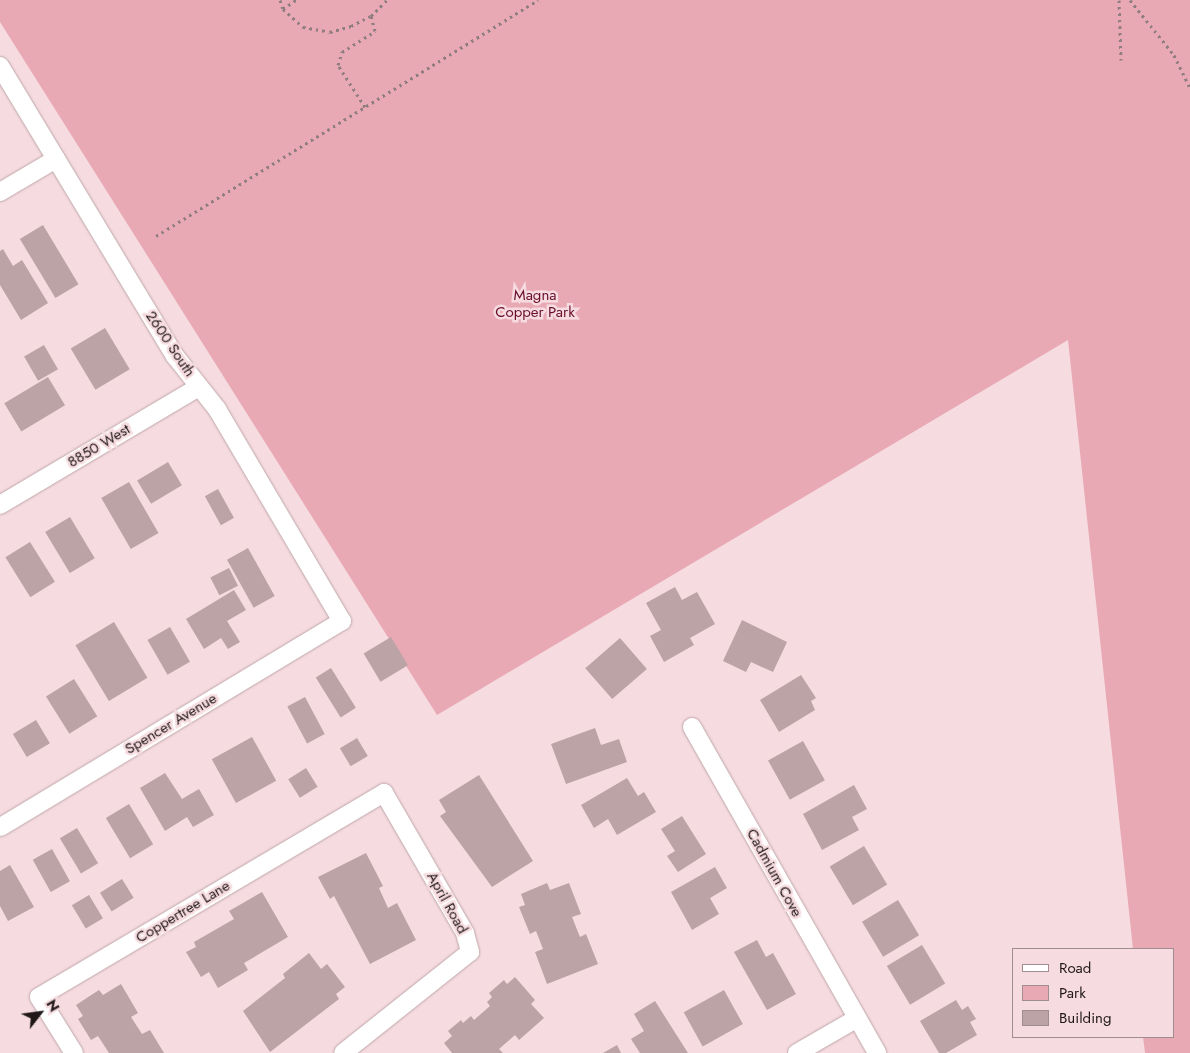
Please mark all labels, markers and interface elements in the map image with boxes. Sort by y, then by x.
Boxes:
park label: Magna Copper Park [495,286,575,321]
street label: 2600 South [141,308,199,380]
street label: 8850 West [65,420,133,472]
street label: Spencer Avenue [122,690,220,758]
street label: Cadmium Cove [742,826,806,920]
street label: April Road [423,869,471,937]
street label: Coppertree Lane [133,877,233,947]
legend [1012,948,1175,1038]
text: Road [1059,957,1091,979]
text: Park [1059,982,1086,1004]
north arrow [15,988,65,1038]
text: N [42,996,64,1015]
text: Building [1059,1007,1111,1029]

